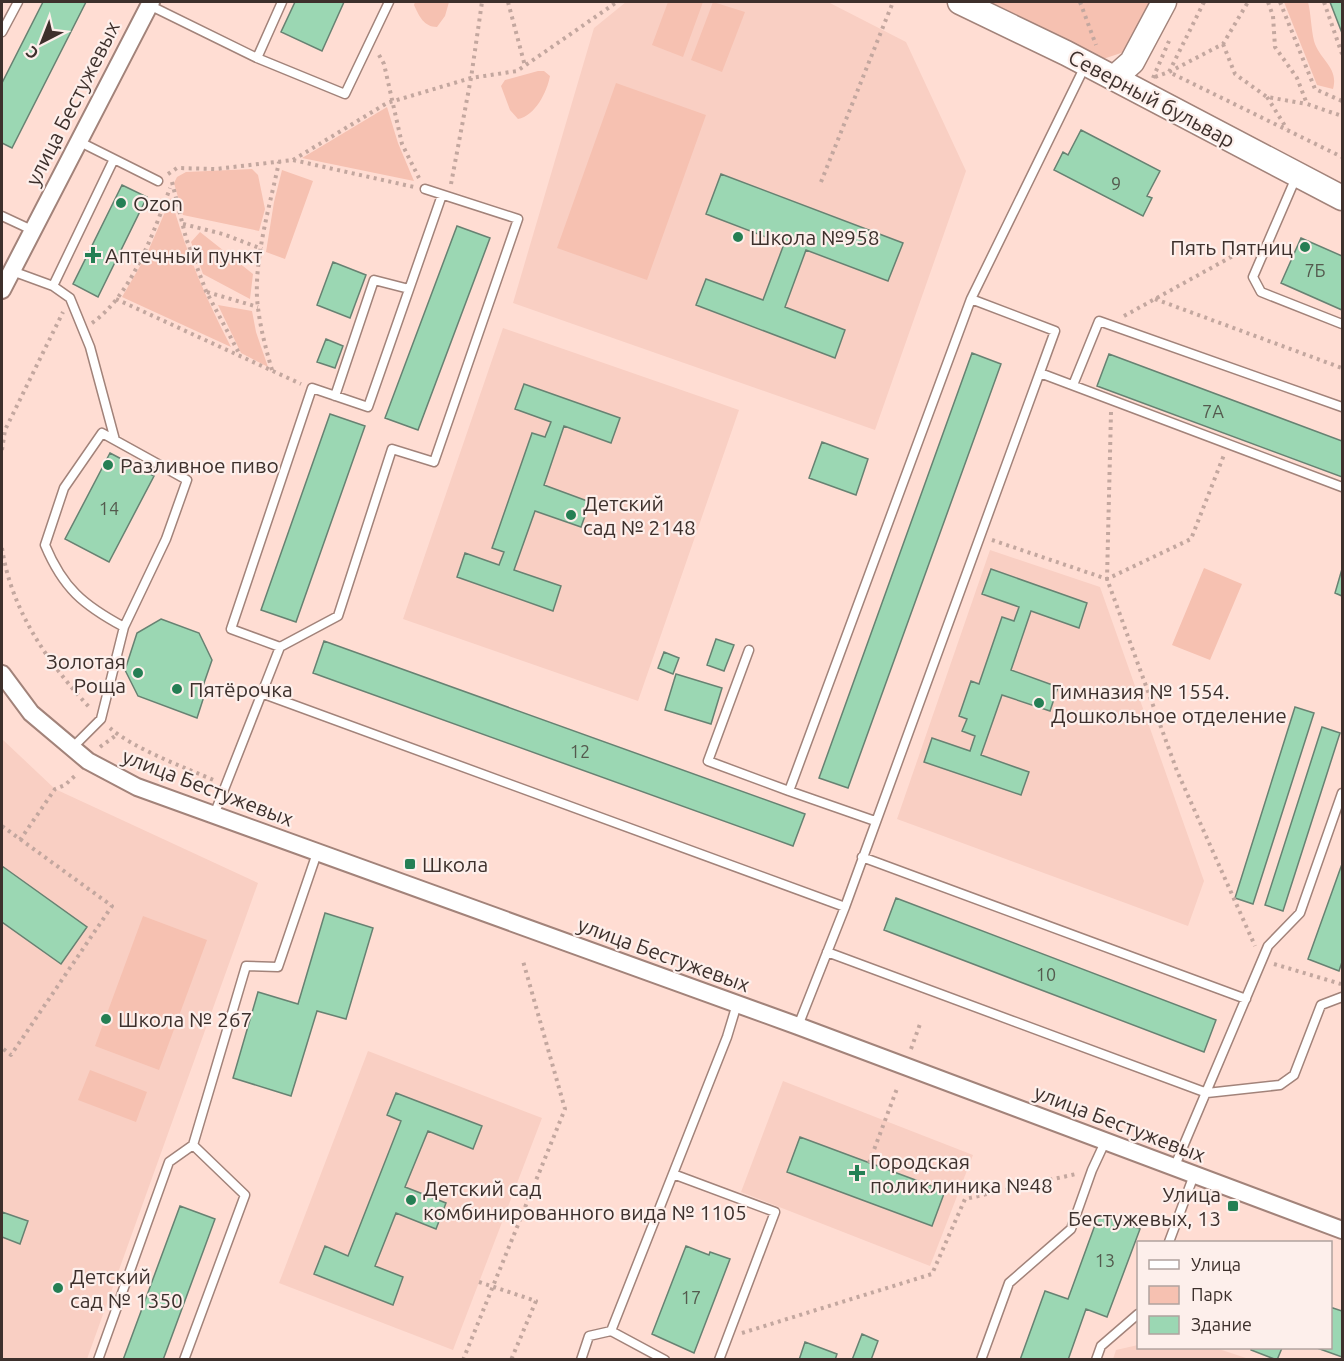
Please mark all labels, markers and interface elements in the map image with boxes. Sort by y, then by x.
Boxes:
north arrow [12,12,72,72]
street label: улица Бестужевых [20,16,124,189]
text: С [22,43,42,63]
street label: Северный бульвар [1065,44,1239,152]
house number: 9 [1111,173,1121,193]
place label: Ozon [133,191,183,215]
marker: Ozon [114,196,128,210]
place label: Школа №958 [750,225,880,249]
marker: Школа №958 [731,230,745,244]
place label: Пять Пятниц [1170,235,1293,259]
marker: Пять Пятниц [1298,240,1312,254]
place label: Аптечный пункт [105,243,263,267]
marker: Аптечный пункт [86,248,100,262]
house number: 7Б [1304,260,1326,280]
house number: 7А [1202,401,1224,421]
place label: Разливное пиво [120,453,279,477]
marker: Разливное пиво [101,458,115,472]
place label: Детский сад № 2148 [583,491,696,539]
house number: 14 [99,498,119,518]
marker: Детский сад № 2148 [564,508,578,522]
place label: Золотая Роща [46,649,126,697]
marker: Золотая Роща [131,666,145,680]
place label: Пятёрочка [189,677,293,701]
place label: Гимназия № 1554. Дошкольное отделение [1051,679,1287,727]
marker: Пятёрочка [170,682,184,696]
marker: Гимназия № 1554. Дошкольное отделение [1032,696,1046,710]
house number: 12 [570,741,590,761]
street label: улица Бестужевых [119,743,297,831]
place label: Школа [422,852,488,876]
marker: Школа [403,857,417,871]
street label: улица Бестужевых [575,912,754,996]
house number: 10 [1036,964,1056,984]
place label: Школа № 267 [118,1007,252,1031]
marker: Школа № 267 [99,1012,113,1026]
street label: улица Бестужевых [1031,1079,1209,1167]
place label: Городская поликлиника №48 [870,1149,1053,1197]
marker: Городская поликлиника №48 [848,1164,866,1182]
place label: Детский сад комбинированного вида № 1105 [423,1176,747,1224]
place label: Улица Бестужевых, 13 [1068,1182,1221,1230]
marker: Детский сад комбинированного вида № 1105 [404,1193,418,1207]
marker: Улица Бестужевых, 13 [1226,1199,1240,1213]
legend [1137,1241,1332,1349]
house number: 13 [1095,1250,1115,1270]
text: Улица [1191,1254,1241,1274]
place label: Детский сад № 1350 [70,1264,183,1312]
marker: Детский сад № 1350 [51,1281,65,1295]
text: Парк [1191,1284,1232,1304]
house number: 17 [681,1287,701,1307]
text: Здание [1191,1314,1252,1334]

